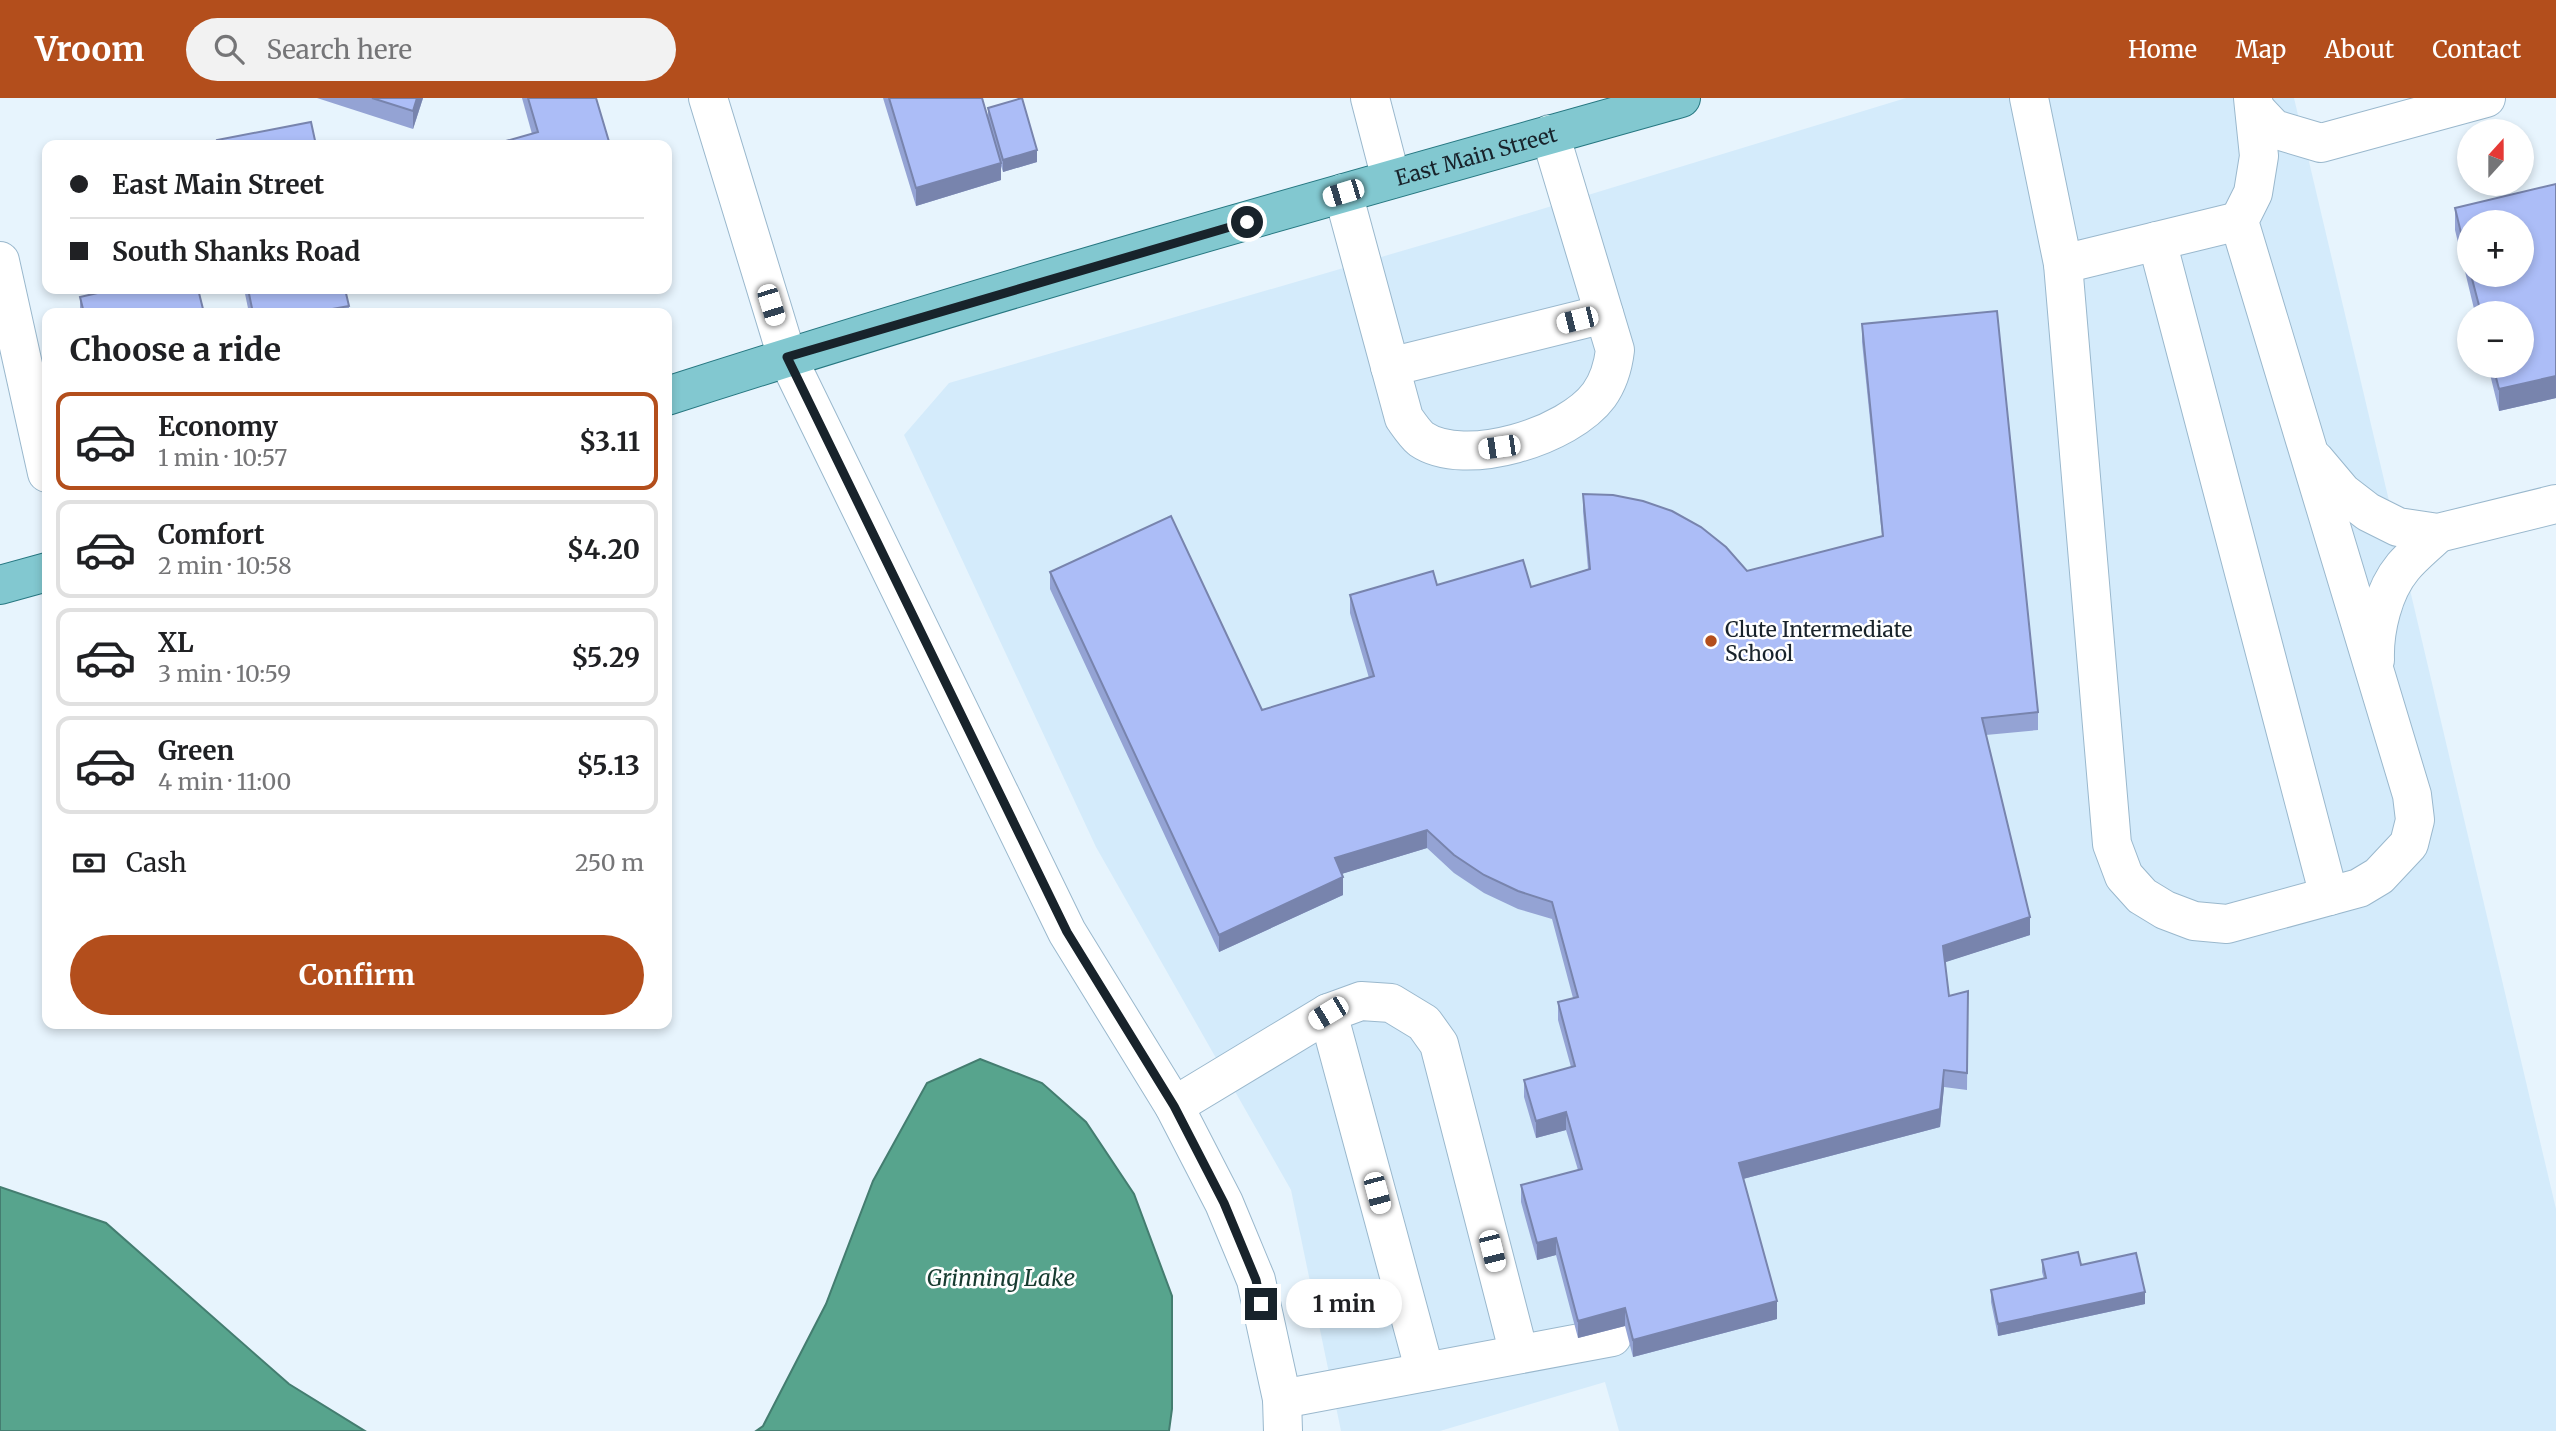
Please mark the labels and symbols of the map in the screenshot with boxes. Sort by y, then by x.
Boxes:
north arrow [2457,119,2534,196]
street label: East Main Street [1392,120,1560,191]
car [1320,177,1367,209]
route start [1231,206,1263,238]
car [755,282,788,328]
car [1555,305,1600,335]
car [1477,434,1522,460]
place label: Clute Intermediate School [1725,616,1912,667]
marker: Clute Intermediate School [1703,633,1719,649]
car [1305,993,1352,1033]
car [1362,1170,1393,1216]
car [1477,1228,1508,1274]
water label: Grinning Lake [927,1263,1075,1292]
callout: 1 min [1286,1280,1401,1328]
route end [1245,1288,1277,1320]

